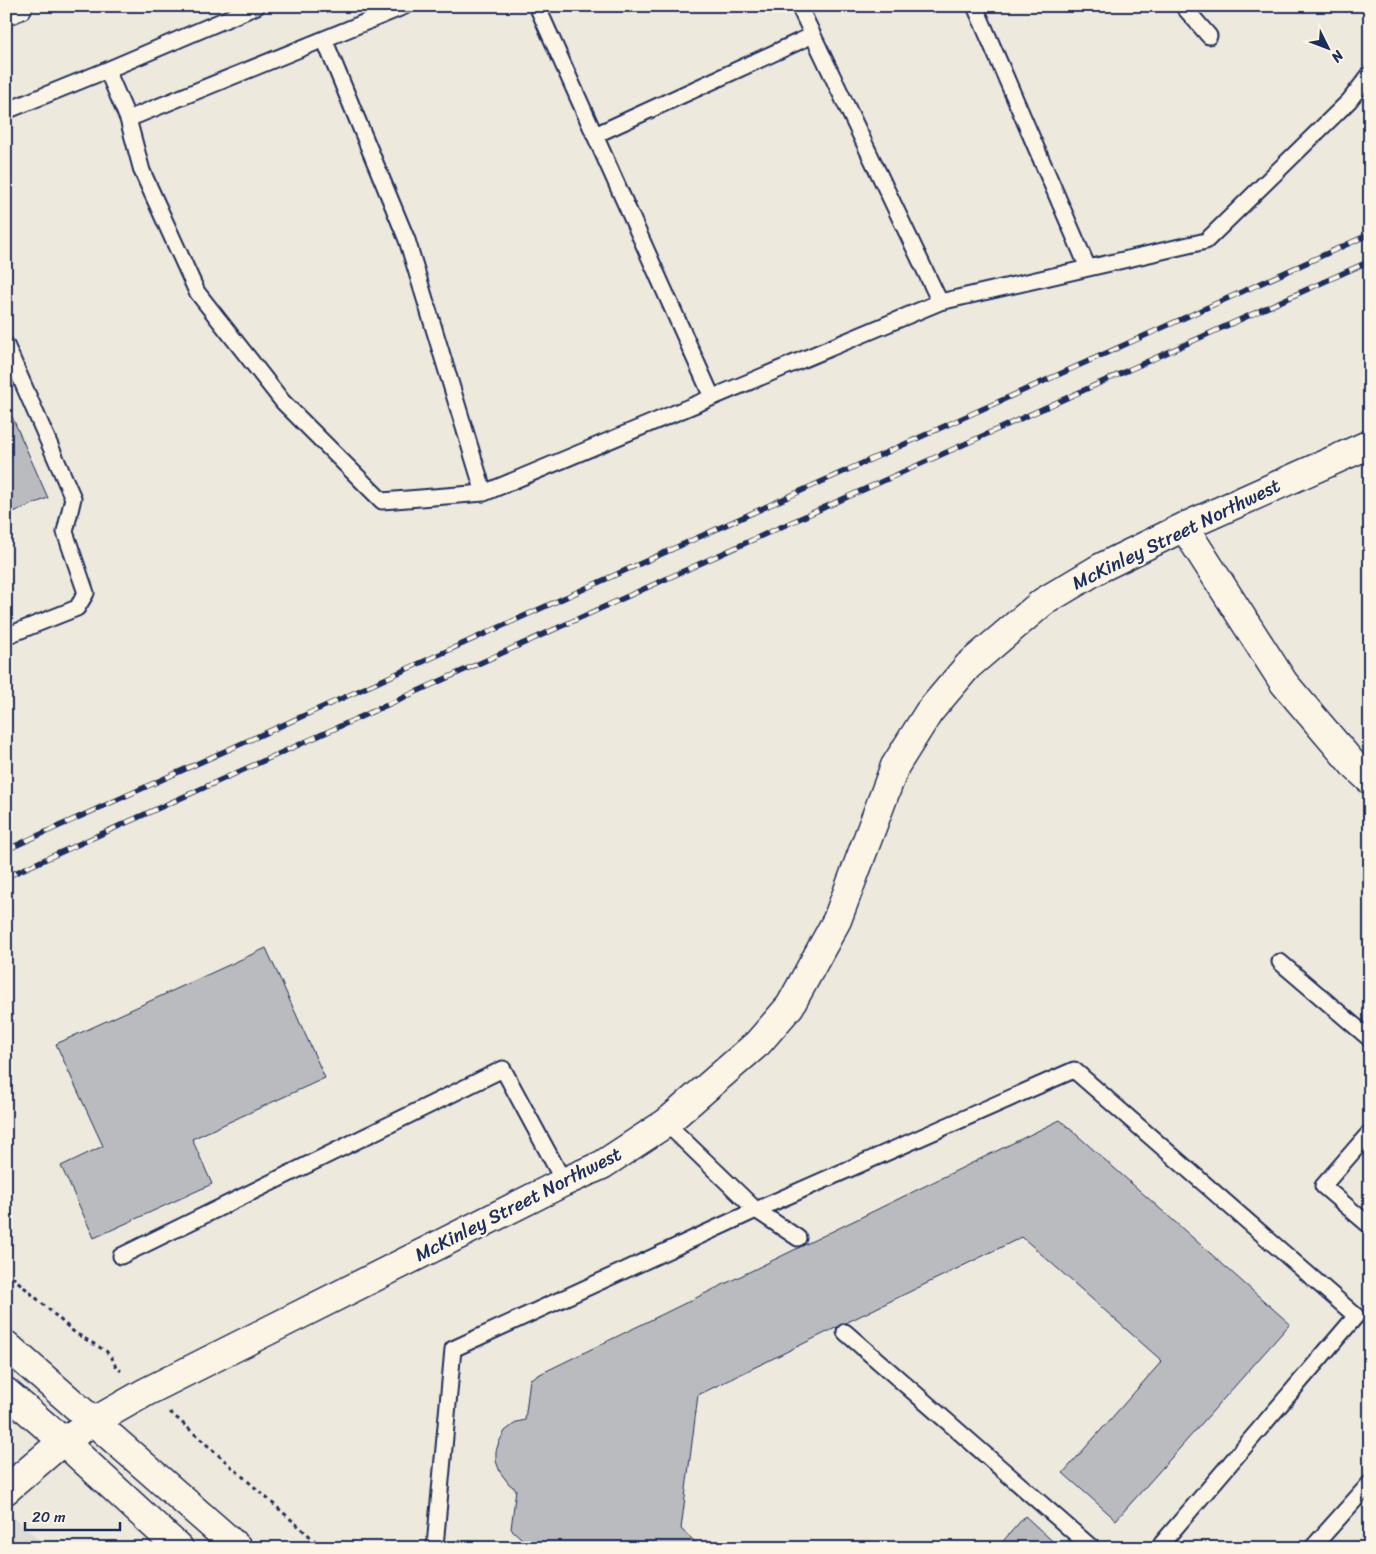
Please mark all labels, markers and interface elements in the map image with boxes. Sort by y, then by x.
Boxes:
north arrow [1304,22,1354,72]
text: N [1325,44,1350,69]
street label: McKinley Street Northwest [1066,469,1286,599]
street label: McKinley Street Northwest [409,1137,627,1271]
scale bar [25,1499,120,1531]
text: 20 m [32,1504,66,1530]

